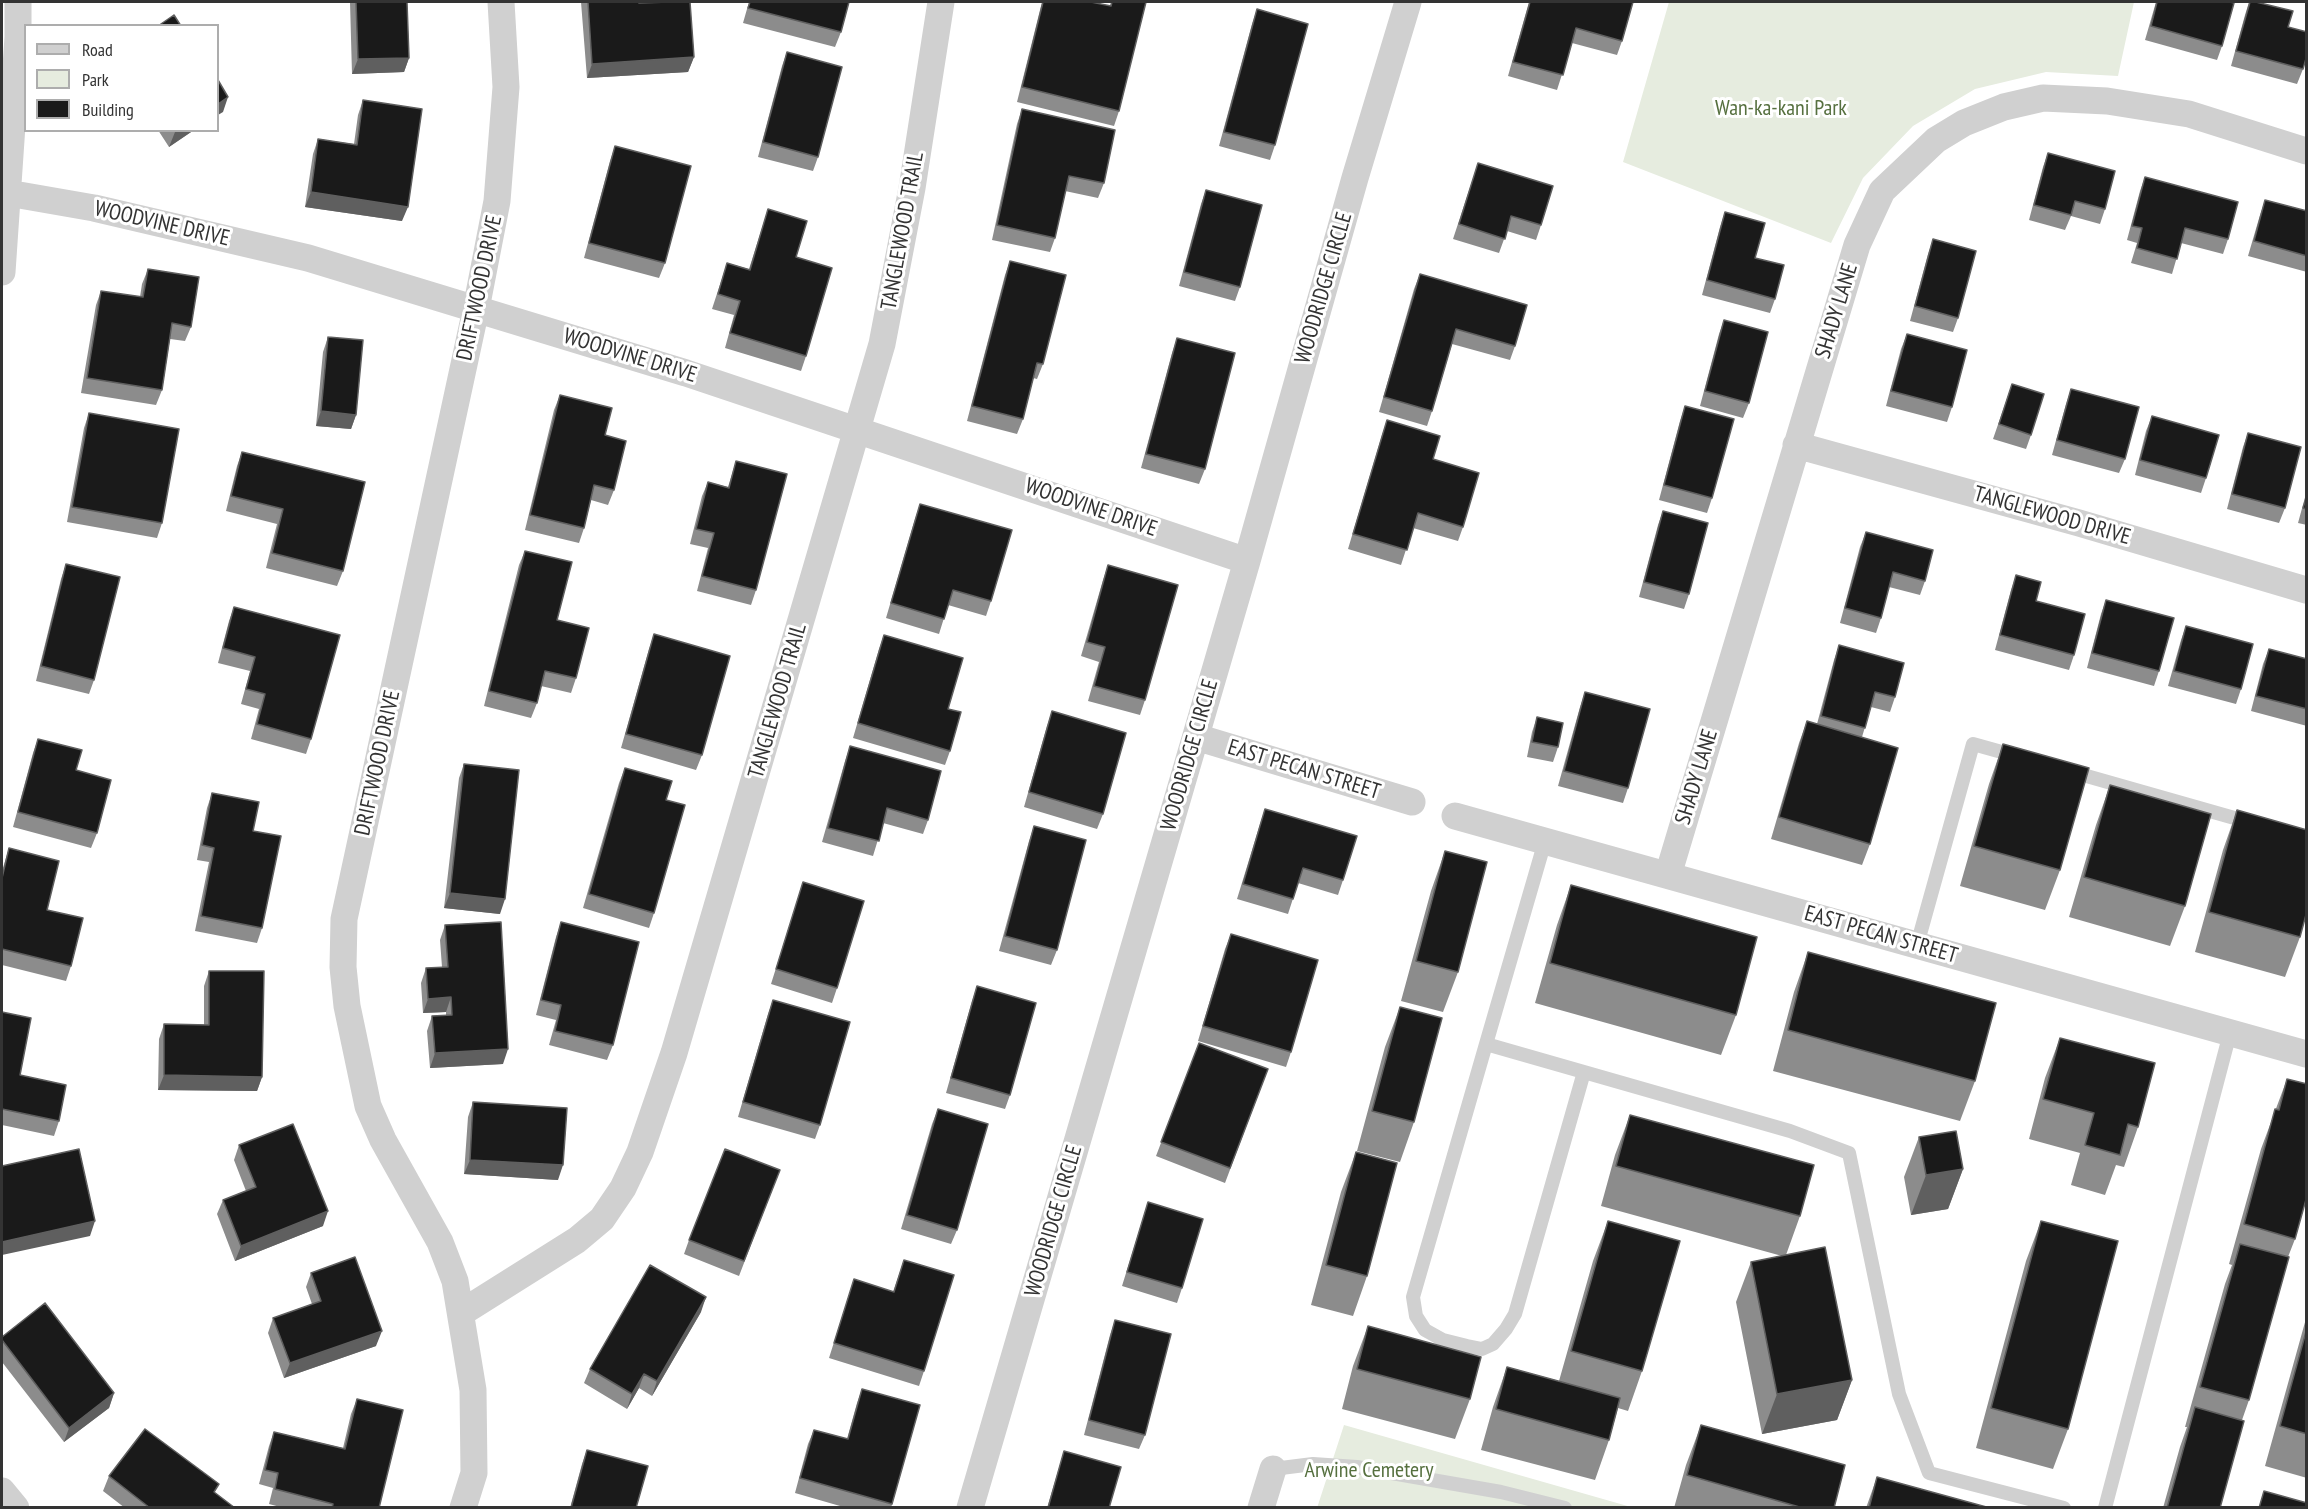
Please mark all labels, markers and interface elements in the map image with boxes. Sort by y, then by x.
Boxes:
legend [24,24,219,132]
text: Road [82,38,113,61]
text: Park [82,68,109,91]
park label: Wan-ka-kani Park [1715,96,1847,122]
text: Building [82,98,134,121]
street label: TANGLEWOOD TRAIL [876,150,930,312]
street label: WOODVINE DRIVE [92,196,232,252]
street label: WOODRIDGE CIRCLE [1290,209,1358,367]
street label: DRIFTWOOD DRIVE [452,213,508,363]
street label: SHADY LANE [1810,260,1864,362]
street label: WOODVINE DRIVE [560,323,700,389]
street label: WOODVINE DRIVE [1022,473,1160,543]
street label: TANGLEWOOD DRIVE [1971,481,2133,551]
street label: TANGLEWOOD TRAIL [743,621,813,781]
street label: WOODRIDGE CIRCLE [1156,676,1224,834]
street label: DRIFTWOOD DRIVE [350,688,406,838]
street label: SHADY LANE [1670,726,1724,828]
street label: EAST PECAN STREET [1225,734,1383,806]
street label: EAST PECAN STREET [1801,901,1961,969]
street label: WOODRIDGE CIRCLE [1020,1142,1088,1300]
park label: Arwine Cemetery [1305,1458,1433,1484]

